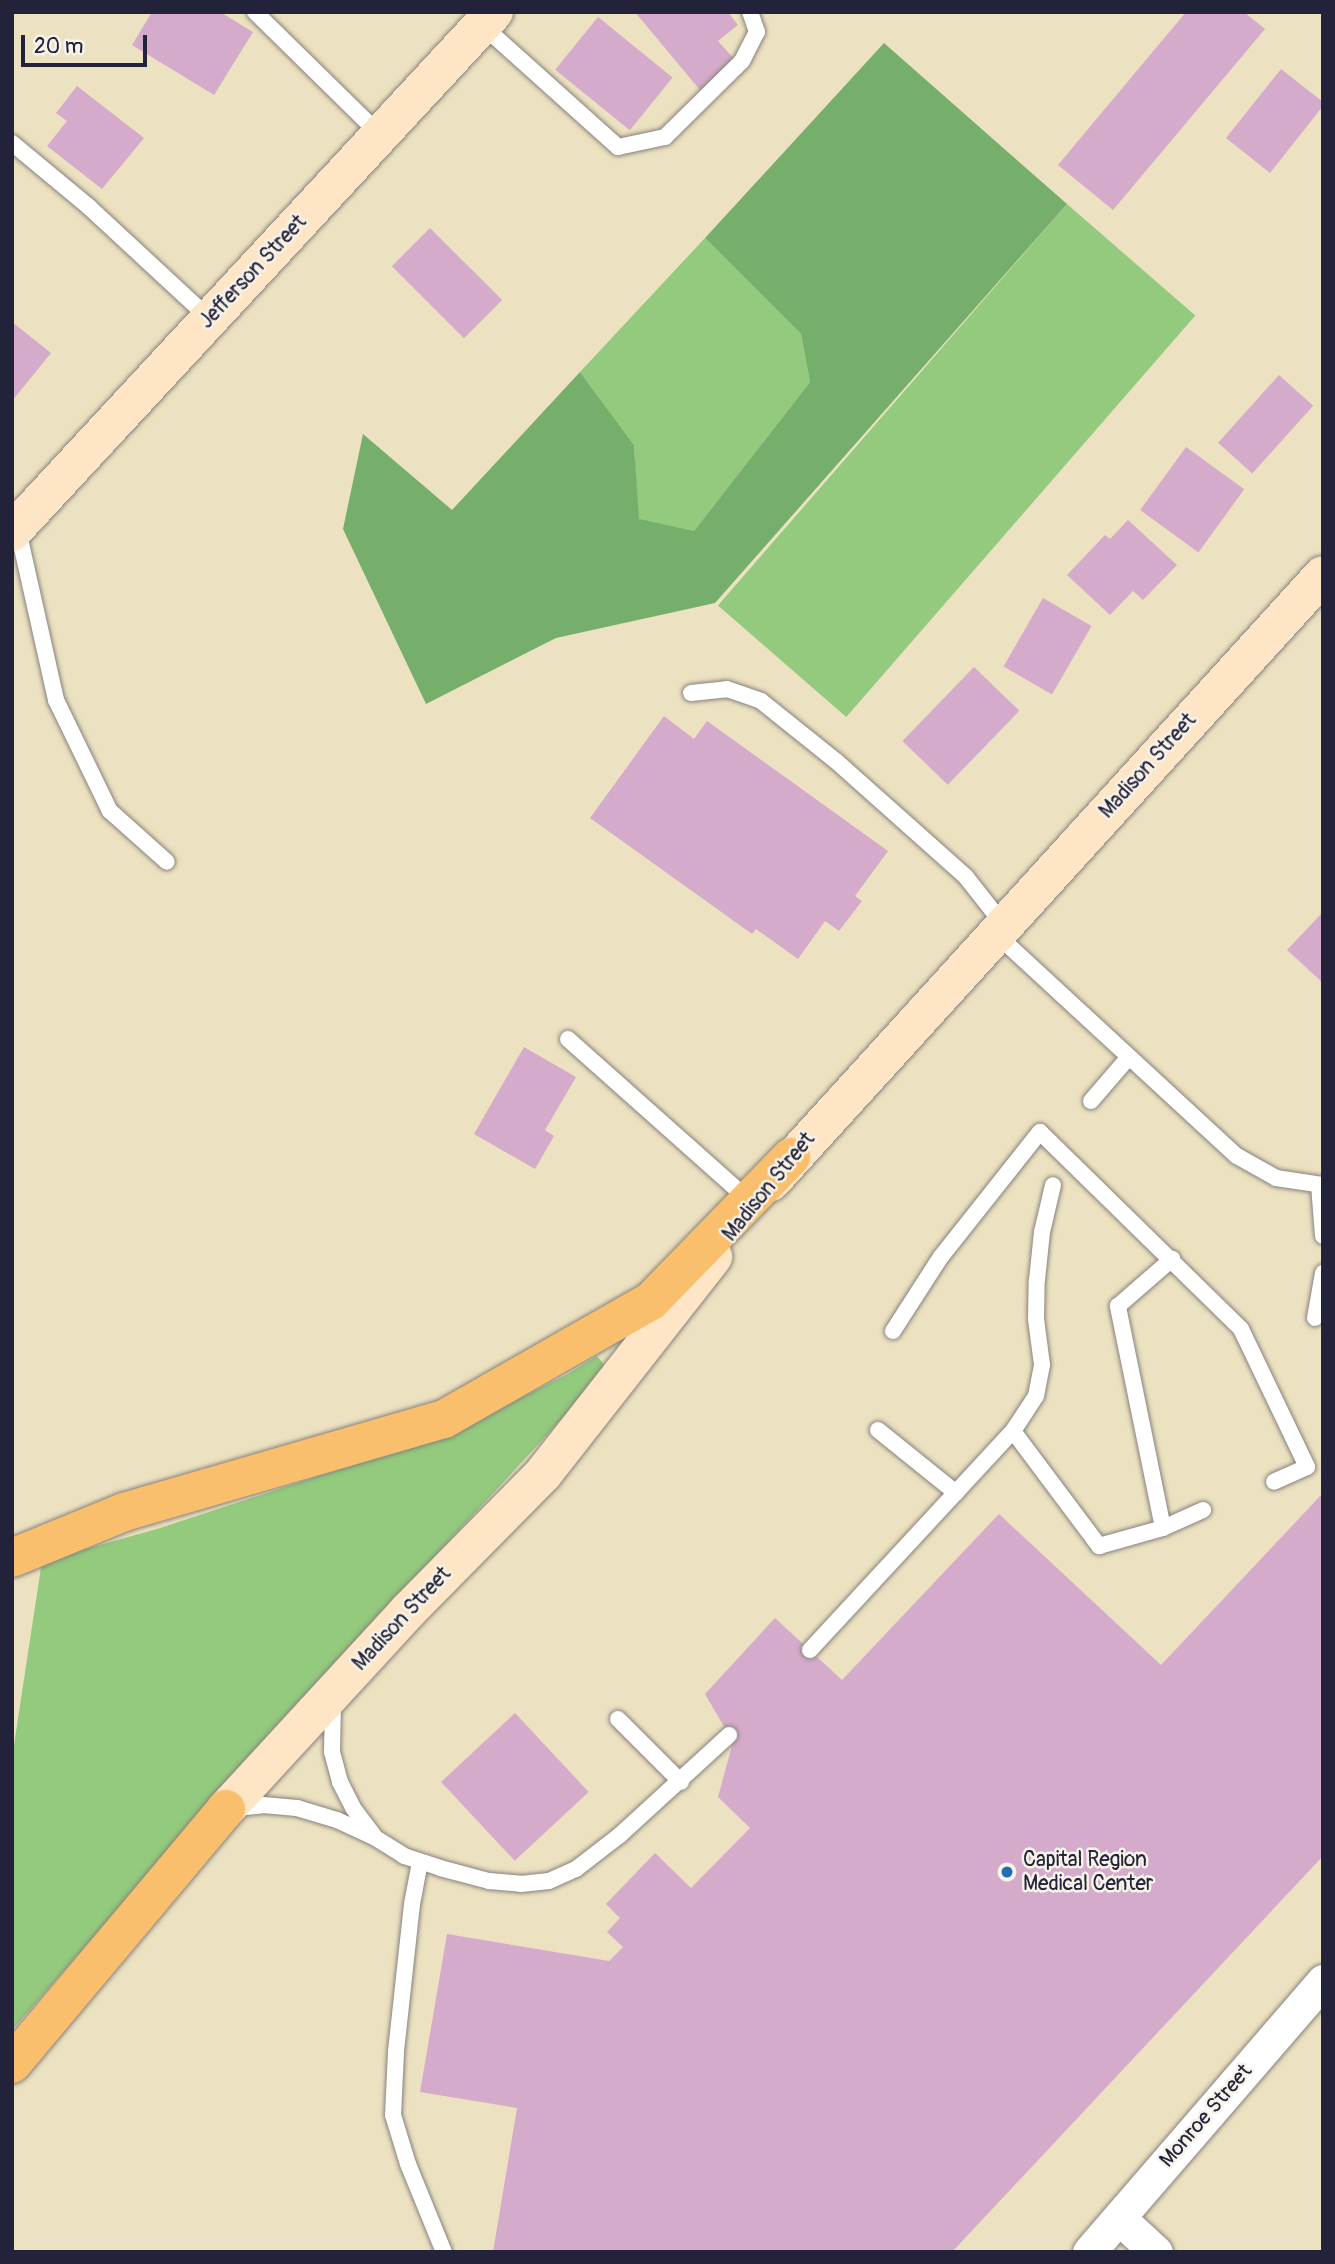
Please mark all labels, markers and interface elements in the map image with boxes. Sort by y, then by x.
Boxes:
scale bar [24,21,150,65]
text: 20 m [34,33,83,60]
street label: Jefferson Street [194,210,312,334]
street label: Madison Street [1094,708,1202,824]
street label: Madison Street [717,1127,821,1247]
street label: Madison Street [348,1562,456,1676]
place label: Capital Region Medical Center [1023,1847,1153,1897]
marker: Capital Region Medical Center [997,1862,1017,1882]
street label: Monroe Street [1154,2059,1258,2173]

